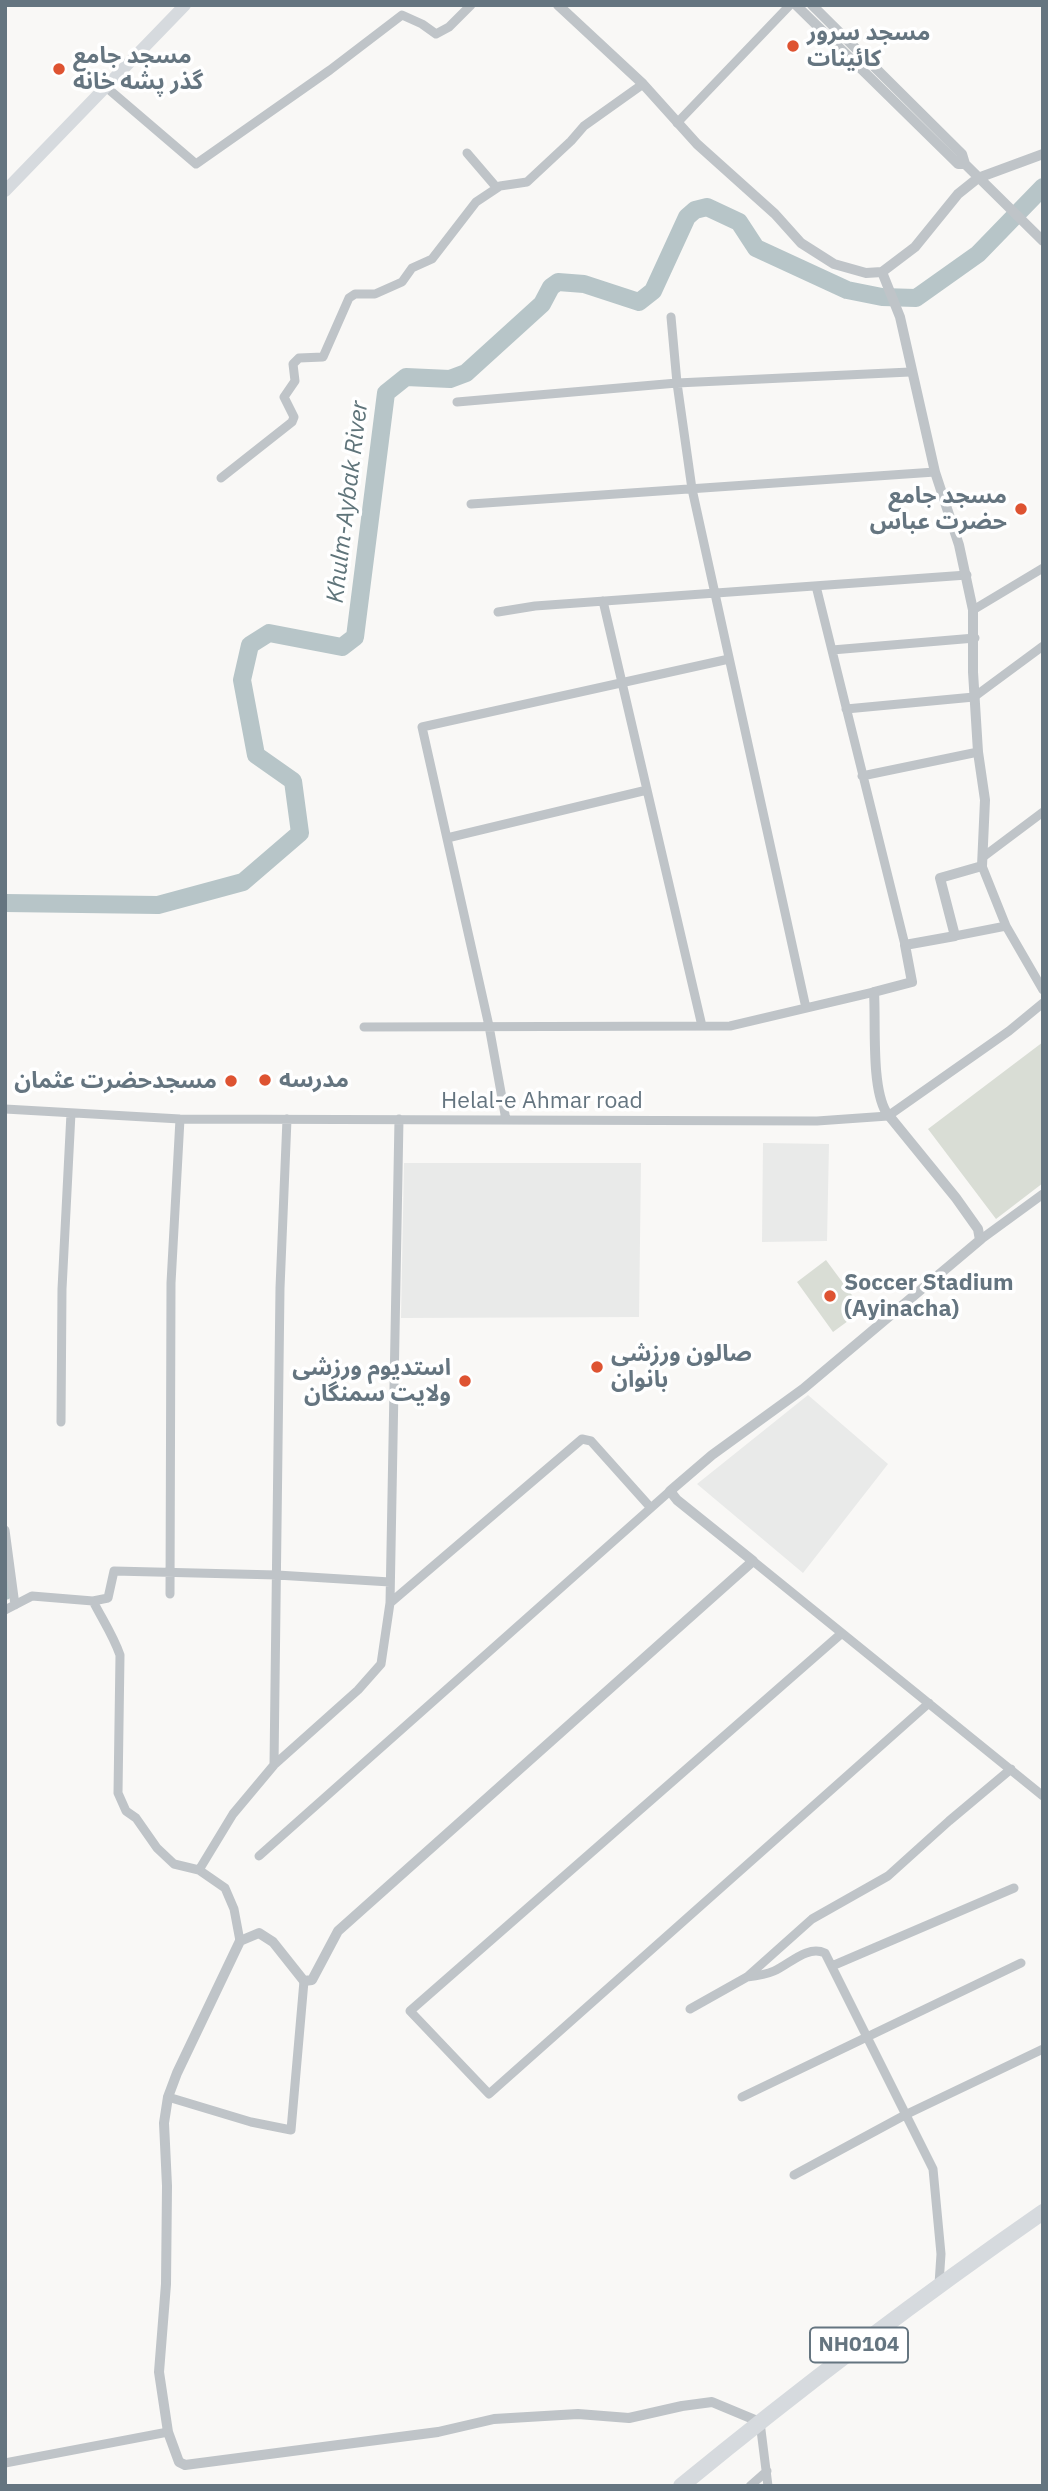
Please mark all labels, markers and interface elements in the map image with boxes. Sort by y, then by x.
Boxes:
place label: مسجد سرور کائینات [807,19,930,73]
marker: مسجد سرور کائینات [785,38,801,54]
place label: مسجد جامع گذر پشه خانه [73,42,203,96]
marker: مسجد جامع گذر پشه خانه [51,61,67,77]
water label: Khulm-Aybak River [321,399,375,605]
place label: مسجد جامع حضرت عباس [870,482,1007,536]
marker: مسجد جامع حضرت عباس [1013,501,1029,517]
place label: مدرسه [279,1066,349,1094]
place label: مسجدحضرت عثمان [14,1067,217,1095]
marker: مدرسه [257,1072,273,1088]
marker: مسجدحضرت عثمان [223,1073,239,1089]
street label: Helal-e Ahmar road [441,1087,643,1115]
place label: Soccer Stadium (Ayinacha) [844,1269,1013,1323]
marker: Soccer Stadium (Ayinacha) [822,1288,838,1304]
place label: صالون ورزشی بانوان [611,1340,752,1394]
place label: استدیوم ورزشی ولایت سمنگان [292,1354,451,1408]
marker: صالون ورزشی بانوان [589,1359,605,1375]
marker: استدیوم ورزشی ولایت سمنگان [457,1373,473,1389]
road number: NH0104 [810,2328,908,2362]

